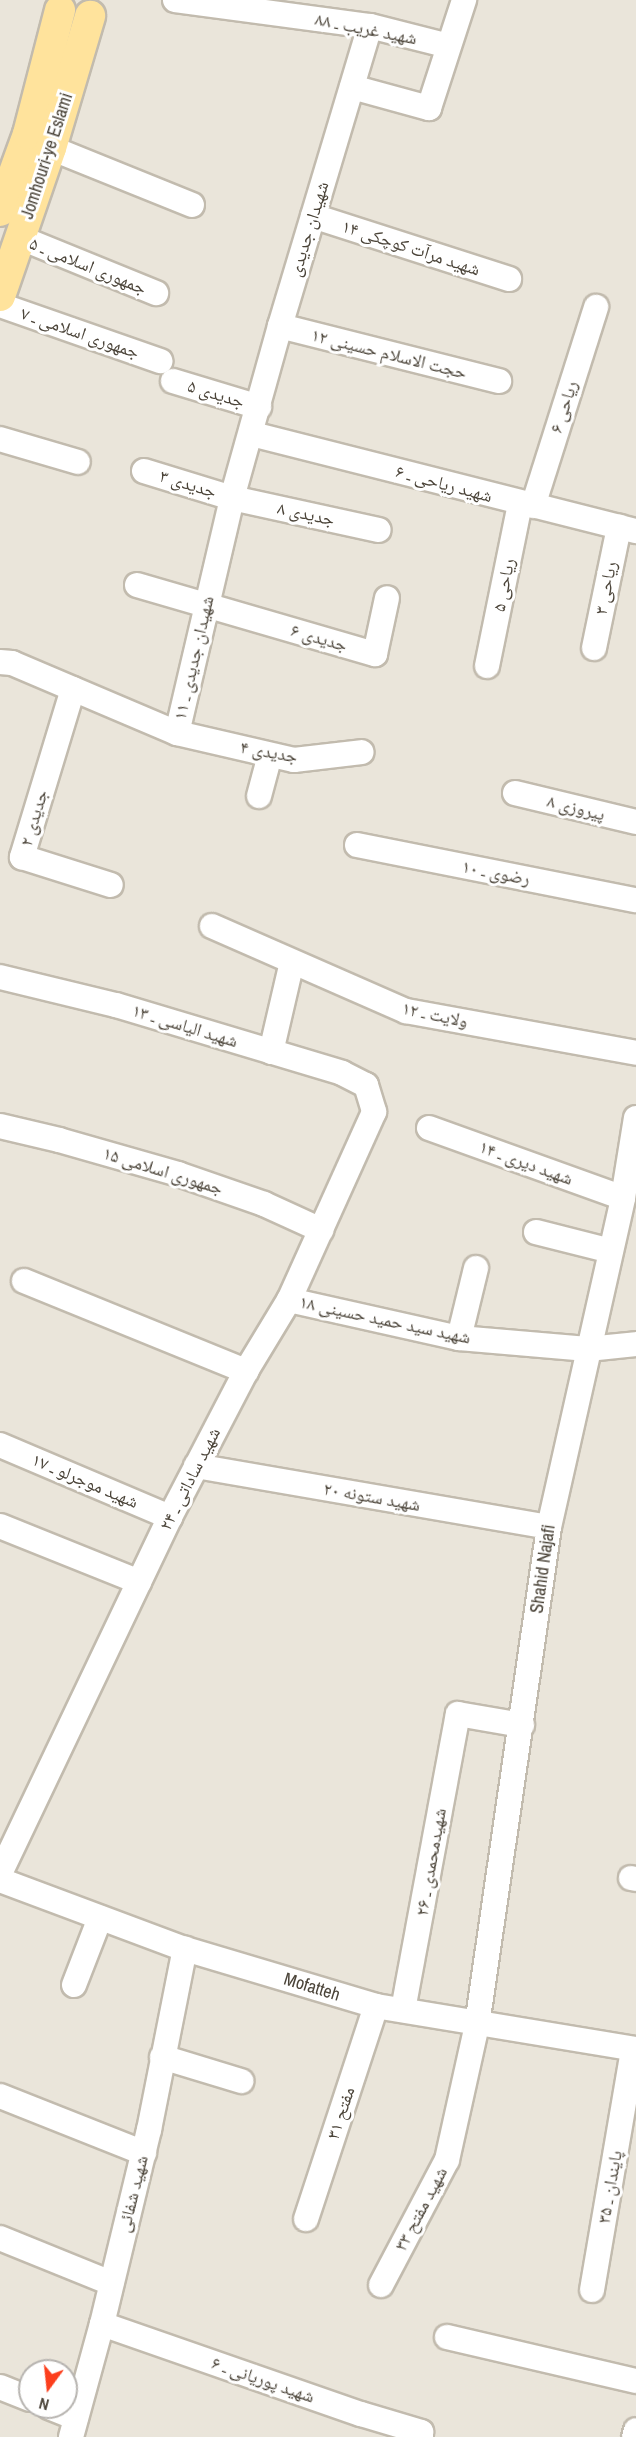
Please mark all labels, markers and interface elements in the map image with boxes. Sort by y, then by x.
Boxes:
street label: شهید غریب ـ ۸۸ [313,9,419,49]
street label: Jomhouri-ye Eslami [16,90,78,222]
street label: شهیدان جدیدی [284,179,334,279]
street label: شهید مرآت کوچکی ۱۴ [339,216,483,280]
street label: جمهوری اسلامی ـ ۵ [26,233,150,299]
street label: جمهوری اسلامی ـ ۷ [18,303,142,363]
street label: حجت الاسلام حسینی ۱۲ [309,324,469,384]
street label: جدیدی ۵ [185,375,247,413]
street label: ریاحی ۶ [545,378,583,436]
street label: شهید ریاحی ـ ۶ [393,461,495,507]
street label: جدیدی ۳ [157,465,219,503]
street label: جدیدی ۸ [275,497,337,531]
street label: ریاحی ۵ [488,557,520,613]
street label: ریاحی ۳ [590,560,622,616]
street label: شهیدان جدیدی ـ ۱۱ [169,594,219,722]
street label: جدیدی ۶ [288,620,350,656]
street label: جدیدی ۴ [239,736,299,768]
street label: جدیدی ۲ [15,787,53,849]
street label: پیروزی ۸ [545,790,607,826]
street label: رضوی ـ ۱۰ [460,856,532,890]
street label: ولایت ـ ۱۲ [400,997,470,1033]
street label: شهید الیاسی ـ ۱۳ [130,1000,240,1052]
street label: شهید دیری ـ ۱۴ [476,1136,576,1190]
street label: جمهوری اسلامی ۱۵ [100,1143,226,1199]
street label: شهید سید حمید حسینی ۱۸ [297,1291,473,1349]
street label: شهید ساداتی ـ ۲۴ [155,1424,225,1534]
street label: شهید موجرلو ـ ۱۷ [29,1449,141,1513]
street label: شهید ستونه ۲۰ [322,1478,422,1516]
street label: Shahid Najafi [526,1523,560,1615]
street label: شهیدمحمدی ـ ۲۶ [411,1806,451,1918]
street label: Mofatteh [281,1968,343,2006]
street label: مفتح ۳۱ [322,2084,360,2142]
street label: پایندان ـ ۳۵ [593,2149,627,2225]
street label: شهید شفائی [113,2153,153,2235]
street label: شهید مفتح ۳۳ [390,2163,452,2255]
street label: شهید پوریانی ـ ۶ [209,2352,317,2408]
north arrow [18,2359,78,2419]
text: N [36,2393,51,2416]

